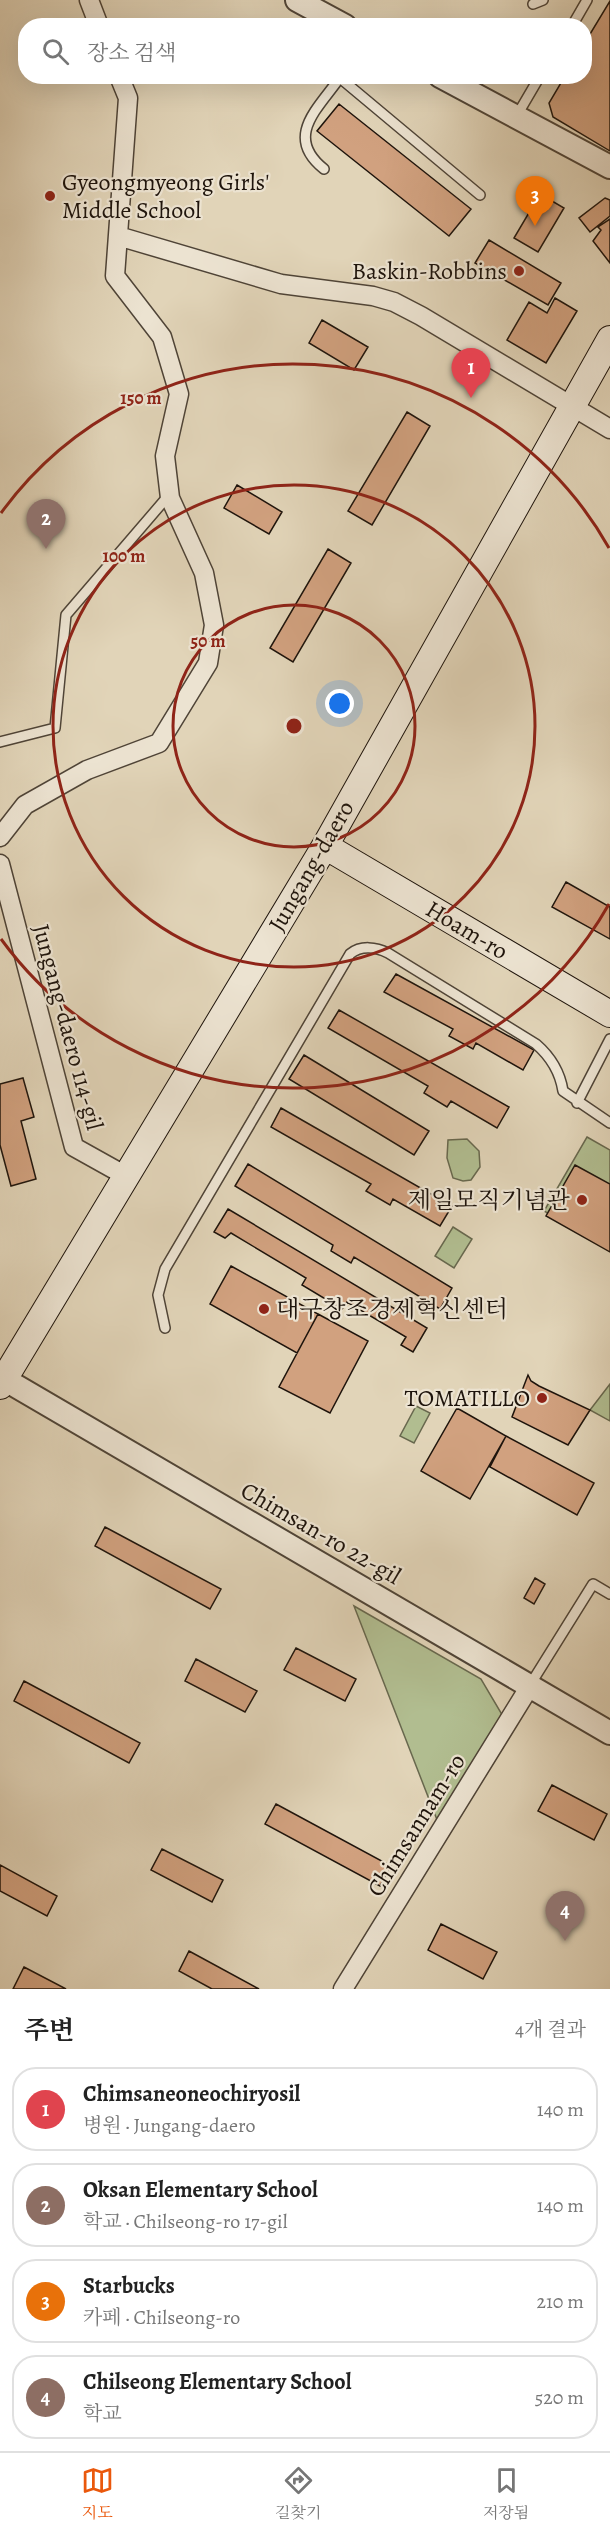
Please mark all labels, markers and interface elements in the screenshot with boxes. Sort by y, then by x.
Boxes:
search box [18,18,592,84]
icon: search [39,35,72,68]
text: 장소 검색 [87,38,176,68]
place label: Gyeongmyeong Girls' Middle School [62,166,269,226]
pin: 3 [516,176,554,226]
marker: Gyeongmyeong Girls' Middle School [43,189,57,203]
place label: Baskin-Robbins [352,255,507,287]
marker: Baskin-Robbins [512,264,526,278]
pin: 1 [452,348,490,398]
text: 150 m [120,386,162,410]
pin: 2 [26,500,66,549]
text: 100 m [103,544,145,568]
text: 50 m [191,629,225,653]
your location [325,689,354,718]
centre of rings [284,716,304,736]
street label: Jungang-daero [261,795,361,937]
street label: Hoam-ro [420,893,514,967]
street label: Jungang-daero 114-gil [25,920,111,1134]
place label: 제일모직기념관 [408,1184,570,1216]
marker: 제일모직기념관 [575,1193,589,1207]
place label: 대구창조경제혁신센터 [276,1293,508,1325]
marker: 대구창조경제혁신센터 [257,1302,271,1316]
place label: TOMATILLO [405,1382,530,1414]
marker: TOMATILLO [535,1391,549,1405]
street label: Chimsan-ro 22-gil [235,1474,407,1592]
street label: Chimsannam-ro [359,1747,473,1903]
pin: 4 [546,1892,584,1941]
text: 주변 [24,2013,74,2048]
text: 4개 결과 [515,2016,586,2043]
text: Chimsaneoneochiryosil [83,2079,300,2109]
text: 1 [42,2096,49,2123]
text: 140 m [537,2096,584,2123]
text: 병원 · Jungang-daero [83,2112,255,2139]
text: Oksan Elementary School [83,2175,318,2205]
text: 2 [41,2192,50,2219]
text: 140 m [537,2192,584,2219]
text: 학교 · Chilseong-ro 17-gil [83,2208,288,2235]
text: Starbucks [83,2271,175,2301]
text: 3 [41,2288,50,2315]
text: 210 m [536,2288,584,2315]
text: 카페 · Chilseong-ro [83,2304,240,2331]
text: Chilseong Elementary School [83,2367,351,2397]
text: 4 [41,2384,50,2411]
text: 520 m [535,2384,584,2411]
text: 학교 [83,2400,122,2427]
tab: 지도 [81,2464,114,2524]
tab: 길찾기 [275,2464,321,2524]
tab: 저장됨 [483,2464,529,2524]

